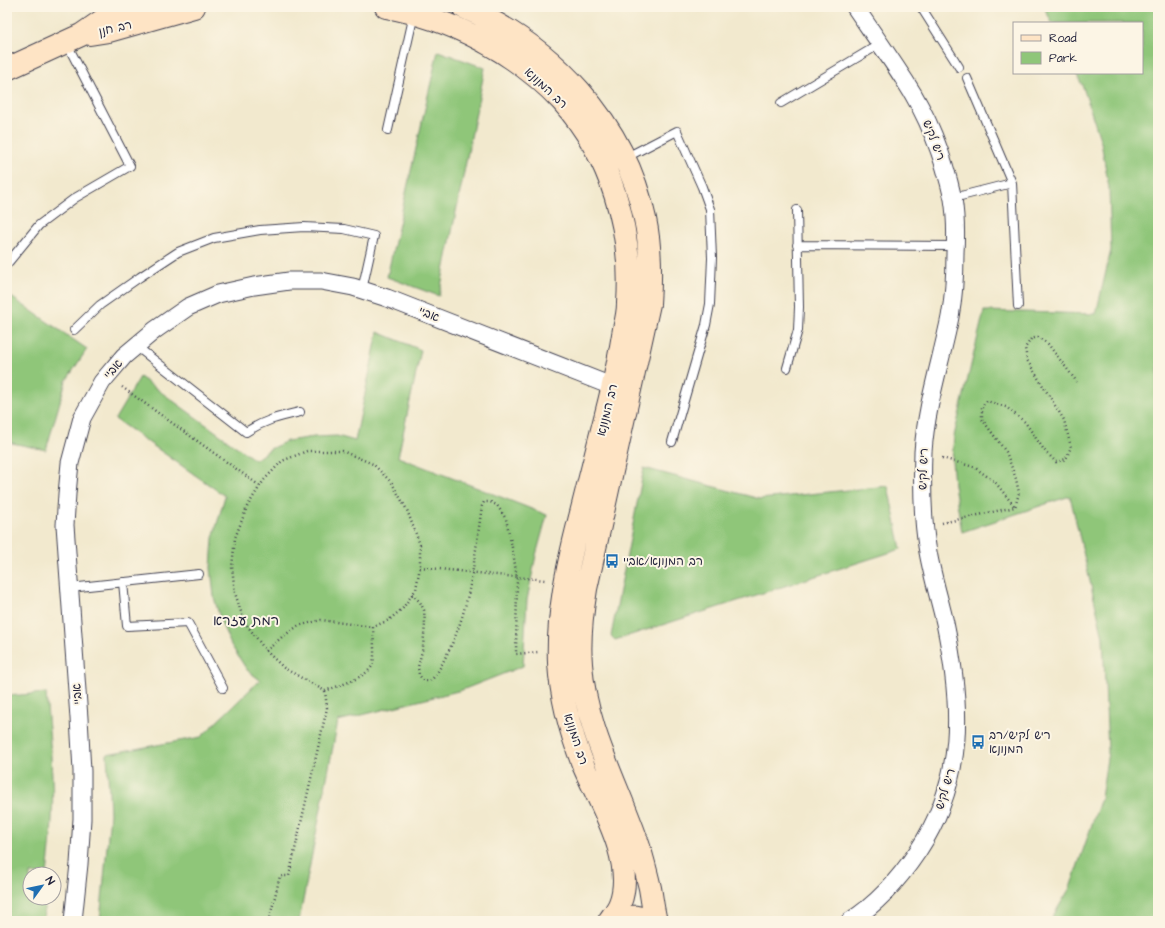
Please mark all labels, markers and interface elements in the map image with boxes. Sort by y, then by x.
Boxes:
street label: רב חנן [97,16,134,41]
legend [1013,22,1143,74]
text: Road [1049,30,1077,47]
text: Park [1049,50,1077,67]
street label: רב המנונא [520,64,571,113]
street label: ריש לקיש [918,117,949,163]
street label: אביי [416,303,442,326]
street label: אביי [100,355,127,383]
street label: רב המנונא [593,382,622,438]
street label: ריש לקיש [914,448,933,490]
bus stop icon: רב המנונא/אביי [604,553,620,569]
place label: רב המנונא/אביי [623,553,703,570]
district label: רמת עזרא [213,611,279,631]
street label: אביי [68,682,87,705]
street label: רב המנונא [559,711,592,767]
place label: ריש לקיש/רב המנונא [989,727,1051,758]
bus stop icon: ריש לקיש/רב המנונא [970,734,986,750]
street label: ריש לקיש [931,767,960,812]
north arrow [22,866,62,906]
text: N [42,874,58,888]

